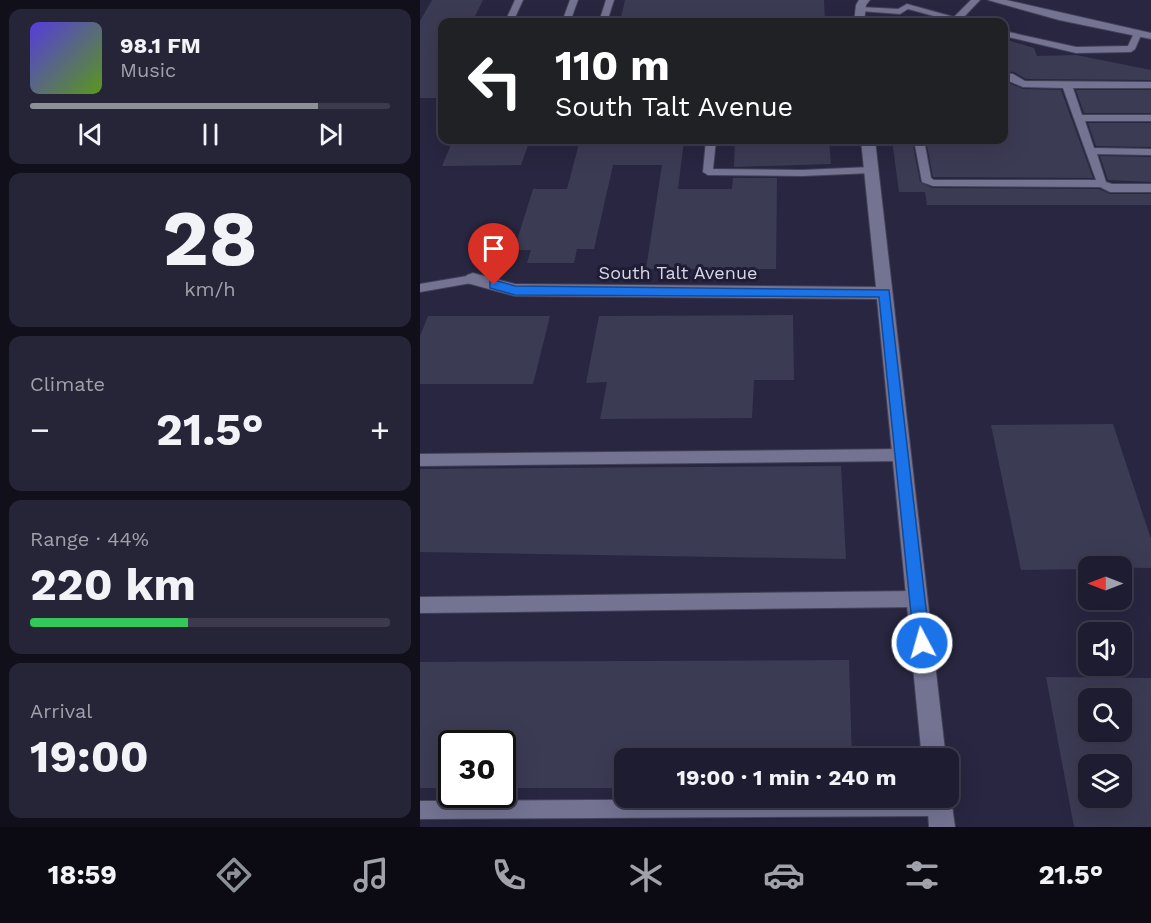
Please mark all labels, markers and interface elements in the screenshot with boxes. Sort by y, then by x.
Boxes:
text: 98.1 FM [120,33,201,58]
text: 110 m [555,41,670,90]
icon: left [456,42,534,120]
text: Music [120,58,176,82]
text: South Talt Avenue [555,91,793,123]
icon: previous [74,118,107,151]
icon: pause [194,118,227,151]
icon: next [314,118,347,151]
text: 28 [162,192,258,284]
pin [468,223,519,285]
icon: arrive [477,232,510,265]
street label: South Talt Avenue [599,262,757,283]
text: km/h [184,277,236,301]
text: Climate [30,372,105,396]
text: 21.5° [156,403,264,456]
text: − [30,410,50,449]
text: + [370,410,390,449]
text: Range · 44% [30,527,149,551]
north arrow [1078,556,1132,610]
map controls [1078,556,1132,808]
text: 220 km [30,558,196,611]
position arrow [890,611,954,675]
button: sound [1078,622,1132,676]
button: search [1078,688,1132,742]
text: Arrival [30,699,92,723]
text: 19:00 [30,730,149,783]
speed limit sign: 30 [438,730,516,808]
button: layers [1078,754,1132,808]
text: 19:00 · 1 min · 240 m [677,765,896,790]
icon: directions [213,854,255,896]
icon: music [350,854,392,896]
icon: phone [488,854,530,896]
icon: climate [625,854,667,896]
icon: car [763,854,805,896]
icon: filters [901,854,943,896]
text: 18:59 [48,859,117,891]
text: 21.5° [1038,859,1103,891]

